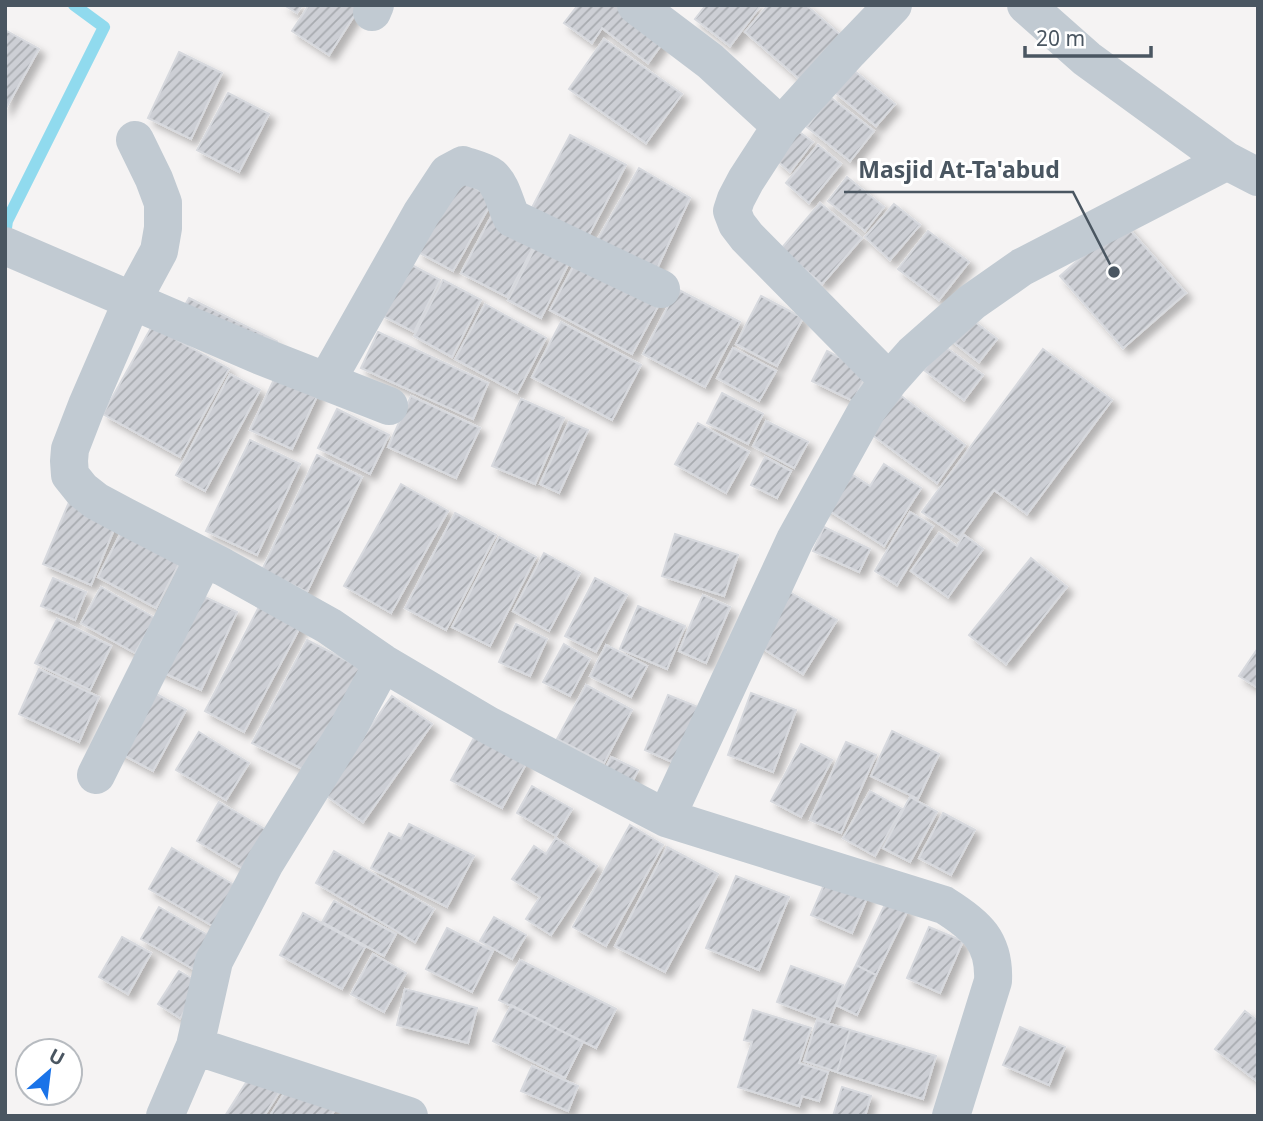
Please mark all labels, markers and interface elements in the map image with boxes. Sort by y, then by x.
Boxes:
scale bar [1025,14,1151,58]
text: 20 m [1036,24,1085,52]
callout: Masjid At-Ta'abud [844,148,1073,192]
text: Masjid At-Ta'abud [858,153,1060,185]
north arrow [14,1037,84,1107]
text: U [45,1042,69,1072]

